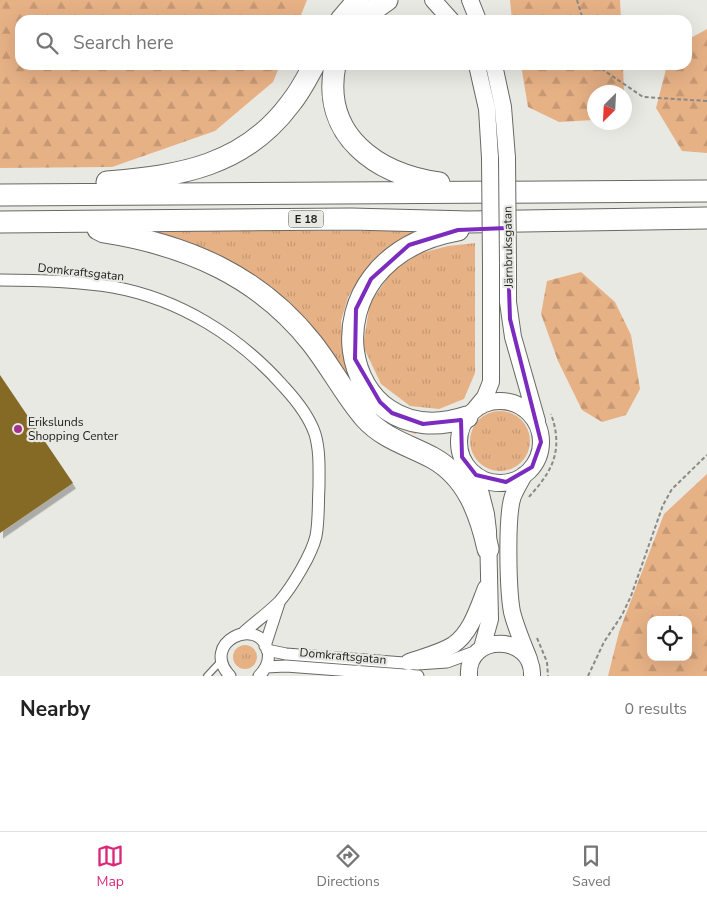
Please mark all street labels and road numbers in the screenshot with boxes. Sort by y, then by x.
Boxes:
street label: Järnbruksgatan [499,206,517,289]
road number: E 18 [288,210,324,228]
street label: Domkraftsgatan [37,260,125,284]
street label: Domkraftsgatan [299,644,387,668]

